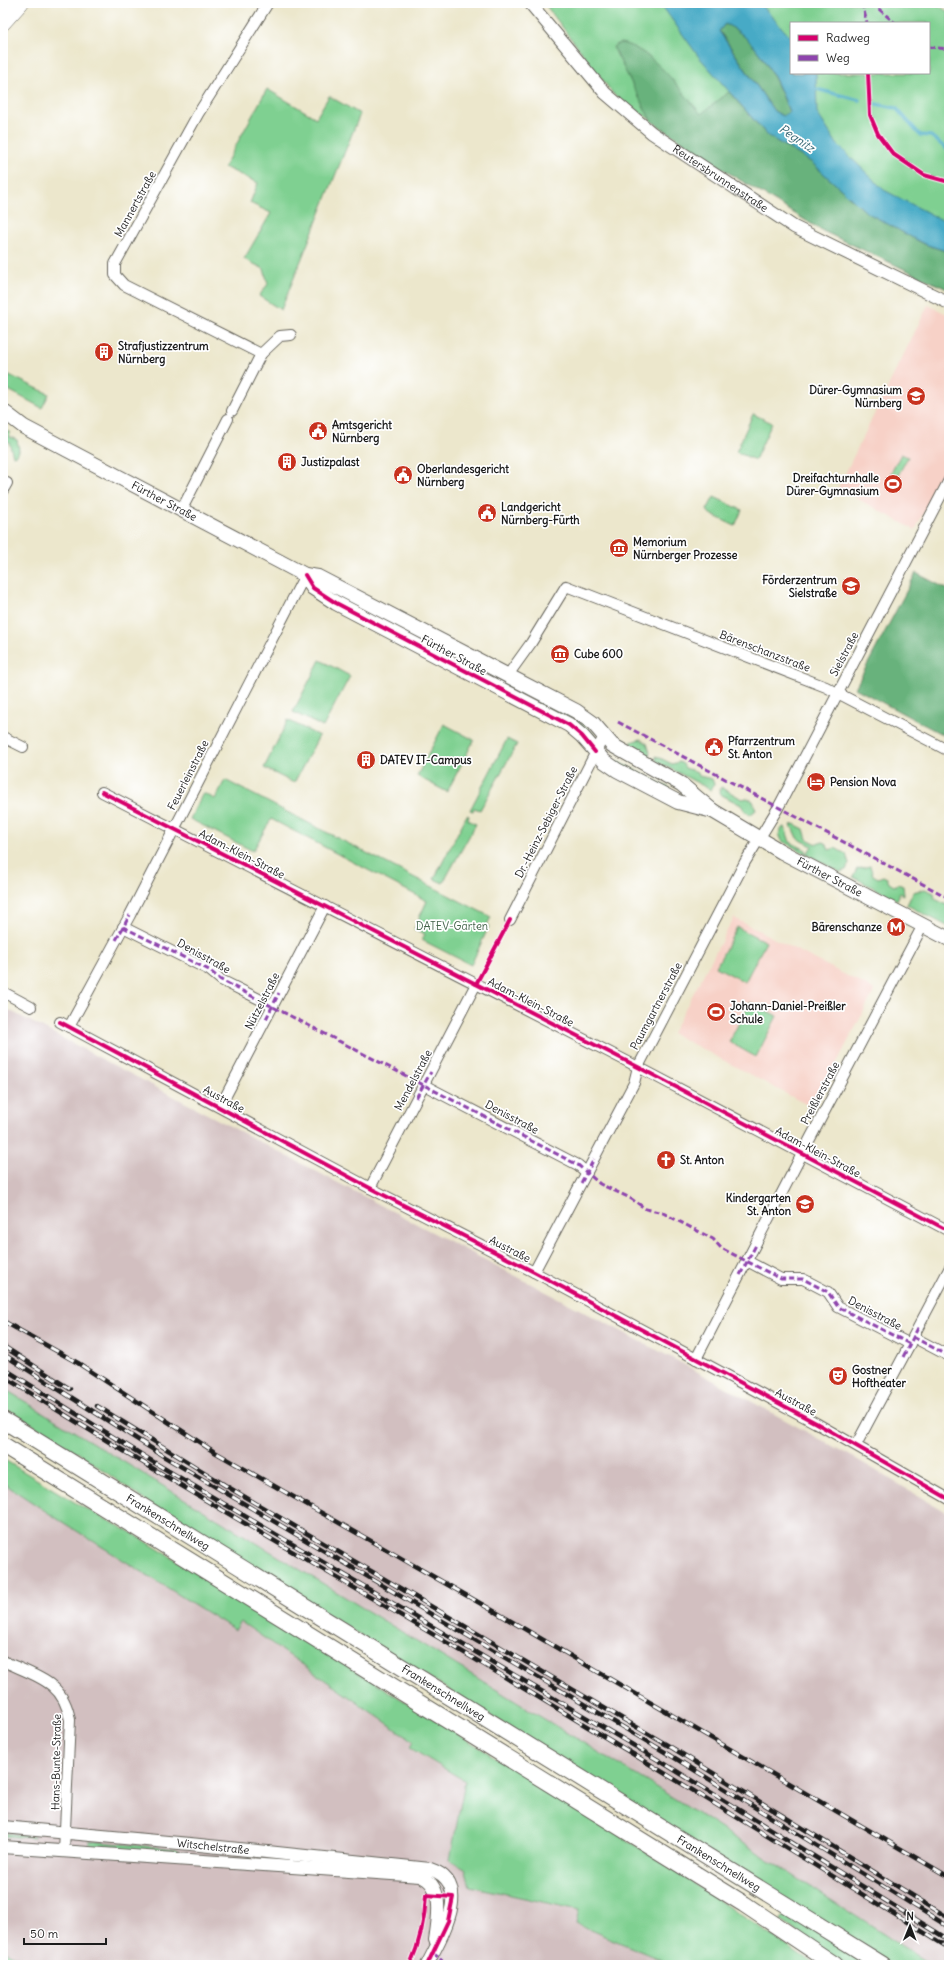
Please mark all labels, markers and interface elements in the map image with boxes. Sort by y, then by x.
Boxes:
legend [790,22,930,74]
text: Radweg [826,30,870,45]
text: Weg [826,50,850,65]
water label: Pegnitz [776,121,819,156]
street label: Reutersbrunnenstraße [670,142,771,215]
street label: Mannertstraße [111,169,159,239]
place label: Strafjustizzentrum Nürnberg [118,339,209,367]
building icon: Strafjustizzentrum Nürnberg [93,341,115,363]
place label: Dürer-Gymnasium Nürnberg [809,383,902,411]
school or university icon: Dürer-Gymnasium Nürnberg [905,385,927,407]
place label: Amtsgericht Nürnberg [332,418,392,446]
public building icon: Amtsgericht Nürnberg [307,420,329,442]
building icon: Justizpalast [276,451,298,473]
place label: Justizpalast [301,455,360,470]
place label: Oberlandesgericht Nürnberg [417,462,509,490]
public building icon: Oberlandesgericht Nürnberg [392,464,414,486]
place label: Dreifachturnhalle Dürer-Gymnasium [786,471,879,499]
sports icon: Dreifachturnhalle Dürer-Gymnasium [882,473,904,495]
street label: Fürther Straße [129,478,200,524]
place label: Landgericht Nürnberg-Fürth [501,500,580,528]
public building icon: Landgericht Nürnberg-Fürth [476,502,498,524]
place label: Memorium Nürnberger Prozesse [633,535,737,563]
museum icon: Memorium Nürnberger Prozesse [608,537,630,559]
place label: Förderzentrum Sielstraße [762,573,837,600]
school or university icon: Förderzentrum Sielstraße [840,575,862,597]
street label: Bärenschanzstraße [718,627,812,675]
street label: Sielstraße [826,629,862,679]
street label: Fürther Straße [419,632,489,678]
museum icon: Cube 600 [549,643,571,665]
place label: Cube 600 [574,647,623,661]
place label: Pfarrzentrum St. Anton [728,734,795,761]
public building icon: Pfarrzentrum St. Anton [703,736,725,758]
street label: Feuerleinstraße [164,738,212,812]
building icon: DATEV IT-Campus [355,749,377,771]
place label: DATEV IT-Campus [380,753,472,768]
street label: Dr.-Heinz-Sebiger-Straße [512,764,580,880]
hotel icon: Pension Nova [805,771,827,793]
place label: Pension Nova [830,775,897,789]
street label: Adam-Klein-Straße [197,826,287,882]
street label: Fürther Straße [795,854,865,900]
metro station icon: Bärenschanze [885,916,907,938]
park label: DATEV-Gärten [416,919,488,933]
place label: Bärenschanze [811,920,882,934]
street label: Denisstraße [175,936,233,976]
street label: Paumgartnerstraße [627,960,685,1052]
street label: Nützelstraße [242,970,282,1032]
street label: Adam-Klein-Straße [486,974,576,1030]
place label: Johann-Daniel-Preißler Schule [730,999,846,1026]
sports icon: Johann-Daniel-Preißler Schule [705,1001,727,1023]
street label: Mendelstraße [391,1047,435,1113]
street label: Preißlerstraße [798,1059,842,1127]
street label: Austraße [201,1082,247,1116]
street label: Denisstraße [483,1097,541,1137]
street label: Adam-Klein-Straße [773,1124,863,1180]
church icon: St. Anton [655,1149,677,1171]
place label: St. Anton [680,1153,725,1167]
place label: Kindergarten St. Anton [726,1191,792,1218]
school or university icon: Kindergarten St. Anton [794,1193,816,1215]
street label: Austraße [487,1233,533,1265]
street label: Denisstraße [846,1293,904,1333]
place label: Gostner Hoftheater [852,1363,906,1390]
theatre icon: Gostner Hoftheater [827,1365,849,1387]
street label: Austraße [773,1385,819,1419]
street label: Frankenschnellweg [124,1491,212,1553]
street label: Frankenschnellweg [399,1662,488,1724]
street label: Hans-Bunte-Straße [48,1714,64,1810]
street label: Frankenschnellweg [675,1832,763,1894]
street label: Witschelstraße [176,1836,250,1857]
north arrow [890,1906,930,1946]
text: N [906,1909,914,1923]
scale bar [24,1920,106,1946]
text: 50 m [30,1926,59,1941]

